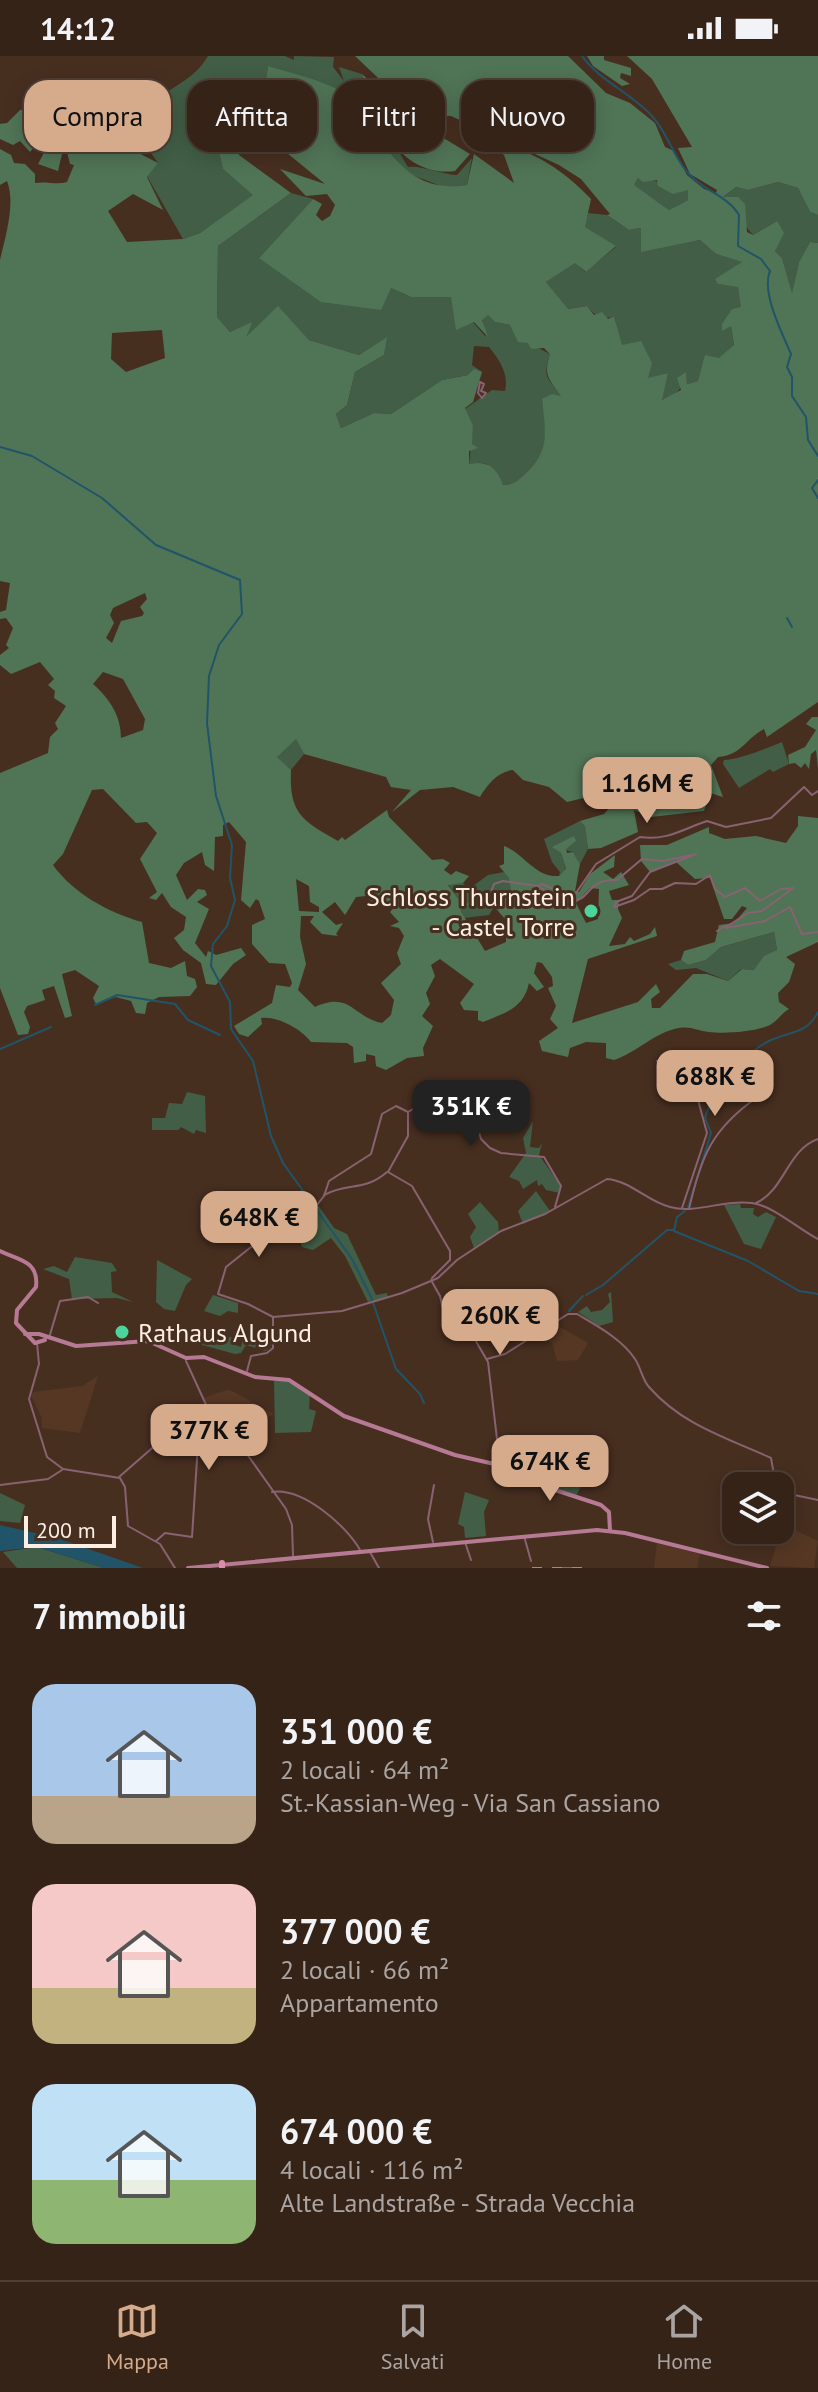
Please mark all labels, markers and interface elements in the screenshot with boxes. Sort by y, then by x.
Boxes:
text: 14:12 [40,9,116,48]
chip: Compra [24,80,171,152]
chip: Affitta [187,80,317,152]
chip: Filtri [333,80,445,152]
chip: Nuovo [461,80,594,152]
pin: 1.16M € [573,757,721,825]
text: 1.16M € [601,766,693,799]
place label: Schloss Thurnstein - Castel Torre [366,880,575,943]
marker: Schloss Thurnstein - Castel Torre [582,902,600,920]
pin: 688K € [650,1050,780,1118]
text: 688K € [675,1059,755,1092]
pin: 351K € [406,1080,536,1148]
text: 351K € [431,1089,511,1122]
pin: 648K € [194,1191,324,1259]
text: 648K € [219,1200,299,1233]
pin: 260K € [435,1289,565,1357]
text: 260K € [460,1298,540,1331]
place label: Rathaus Algund [138,1316,312,1349]
marker: Rathaus Algund [113,1323,131,1341]
pin: 377K € [144,1404,274,1472]
text: 377K € [169,1413,249,1446]
pin: 674K € [485,1435,615,1503]
text: 674K € [510,1444,590,1477]
map controls [722,1472,794,1544]
button: layers [722,1472,794,1544]
scale bar [24,1512,116,1548]
text: 200 m [36,1516,96,1544]
text: 7 immobili [32,1594,187,1638]
icon: filters [742,1594,786,1638]
text: 351 000 € [280,1709,432,1753]
icon: home [96,1716,192,1812]
text: 2 locali · 64 m² [280,1753,449,1786]
text: St.-Kassian-Weg - Via San Cassiano [280,1786,660,1819]
text: 377 000 € [280,1909,430,1953]
icon: home [96,1916,192,2012]
text: 2 locali · 66 m² [280,1953,449,1986]
text: Appartamento [280,1986,439,2019]
text: 674 000 € [280,2109,432,2153]
icon: home [96,2116,192,2212]
text: 4 locali · 116 m² [280,2153,463,2186]
text: Alte Landstraße - Strada Vecchia [280,2186,635,2219]
tab: Mappa [106,2299,169,2375]
tab: Salvati [381,2299,445,2375]
tab: Home [656,2299,712,2375]

